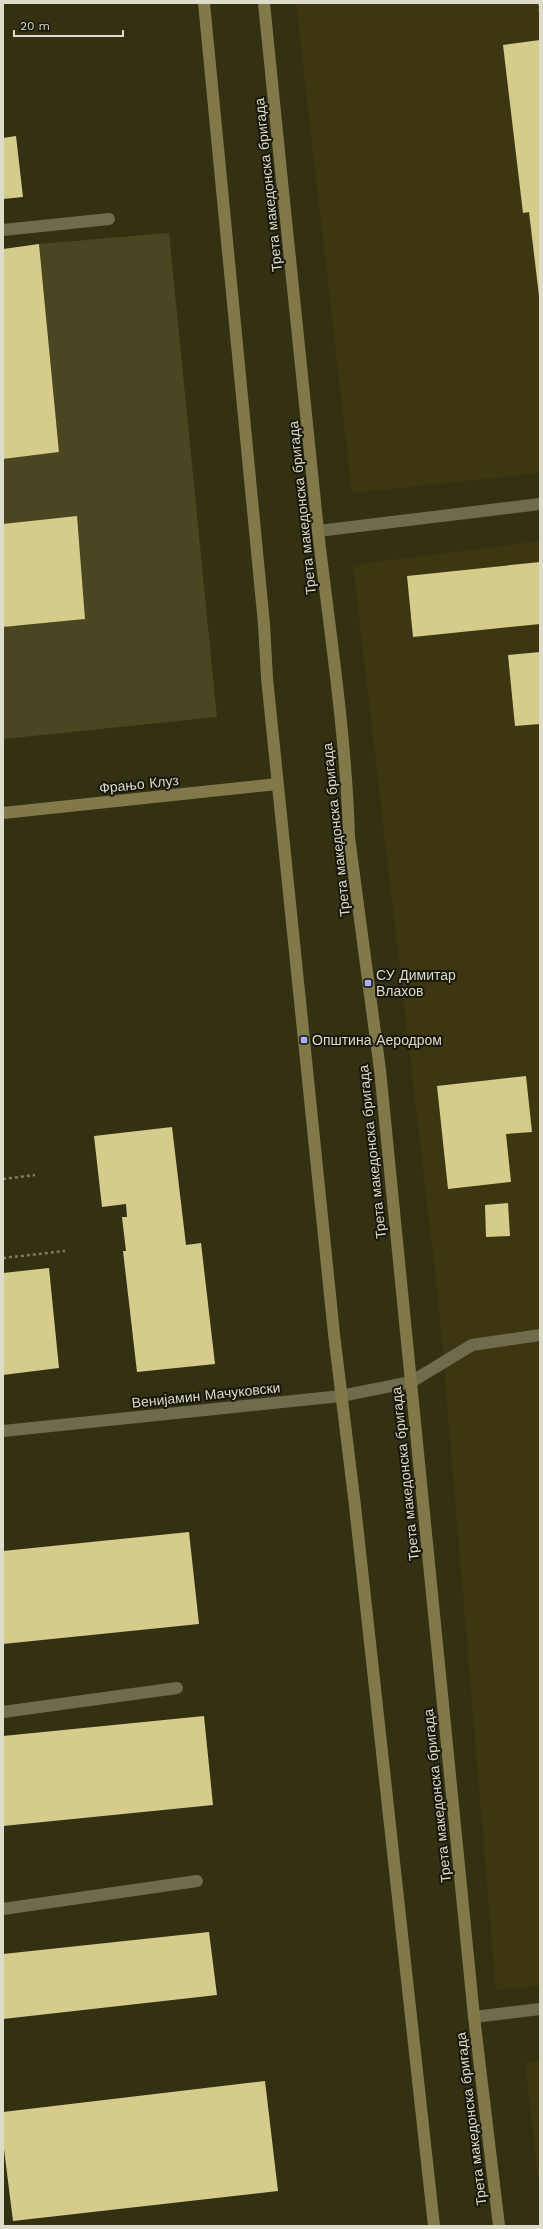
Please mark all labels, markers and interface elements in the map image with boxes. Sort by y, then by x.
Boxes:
scale bar [14,12,123,38]
text: 20 m [20,19,50,33]
street label: Трета македонска бригада [251,97,285,273]
street label: Трета македонска бригада [285,420,319,596]
street label: Трета македонска бригада [319,742,353,918]
street label: Фрањо Клуз [98,772,180,796]
place label: СУ Димитар Влахов [376,967,456,999]
marker: СУ Димитар Влахов [363,978,373,988]
place label: Општина Аеродром [312,1032,442,1048]
marker: Општина Аеродром [299,1035,309,1045]
street label: Трета македонска бригада [355,1064,389,1240]
street label: Венијамин Мачуковски [131,1379,281,1411]
street label: Трета македонска бригада [388,1386,422,1562]
street label: Трета македонска бригада [420,1708,454,1884]
street label: Трета македонска бригада [452,2031,490,2207]

